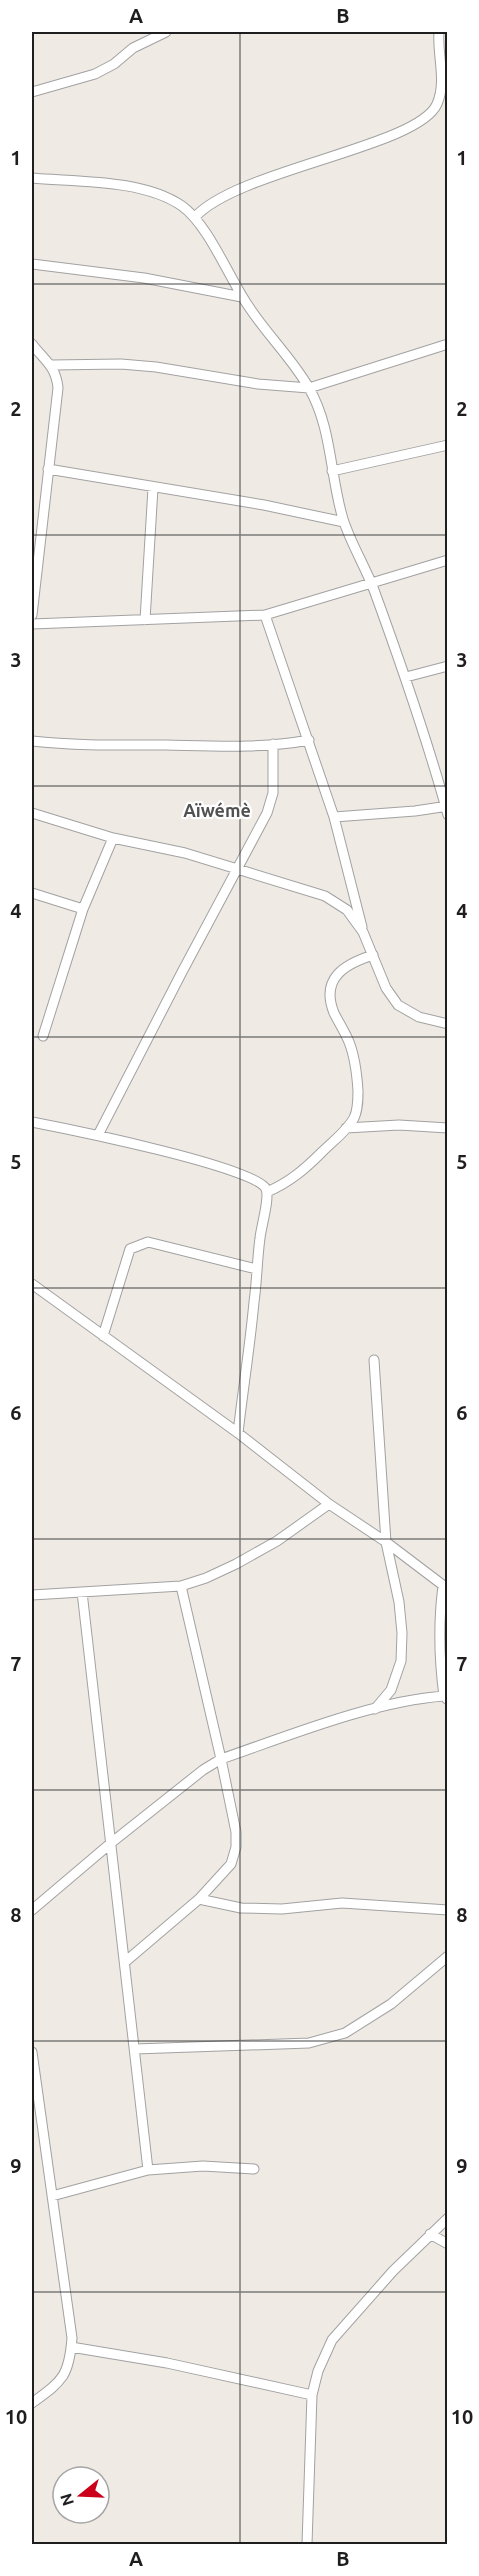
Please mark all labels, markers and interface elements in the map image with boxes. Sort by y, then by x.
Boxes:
text: A [129,4,143,27]
text: B [336,4,350,27]
text: 1 [10,146,22,169]
text: 1 [456,146,468,169]
text: 2 [10,397,22,420]
text: 2 [456,397,468,420]
text: 3 [10,648,22,671]
text: 3 [456,648,468,671]
district label: Aïwémè [183,800,251,820]
text: 4 [10,899,22,922]
text: 4 [456,899,468,922]
text: 5 [10,1150,22,1173]
text: 5 [456,1150,468,1173]
text: 6 [10,1401,22,1424]
text: 6 [456,1401,468,1424]
text: 7 [10,1652,22,1675]
text: 7 [456,1652,468,1675]
text: 8 [10,1903,22,1926]
text: 8 [456,1903,468,1926]
text: 9 [10,2154,22,2177]
text: 9 [456,2154,468,2177]
text: 10 [5,2405,27,2428]
text: 10 [451,2405,473,2428]
north arrow [51,2465,111,2525]
text: N [56,2491,77,2508]
text: A [129,2547,143,2570]
text: B [336,2547,350,2570]

